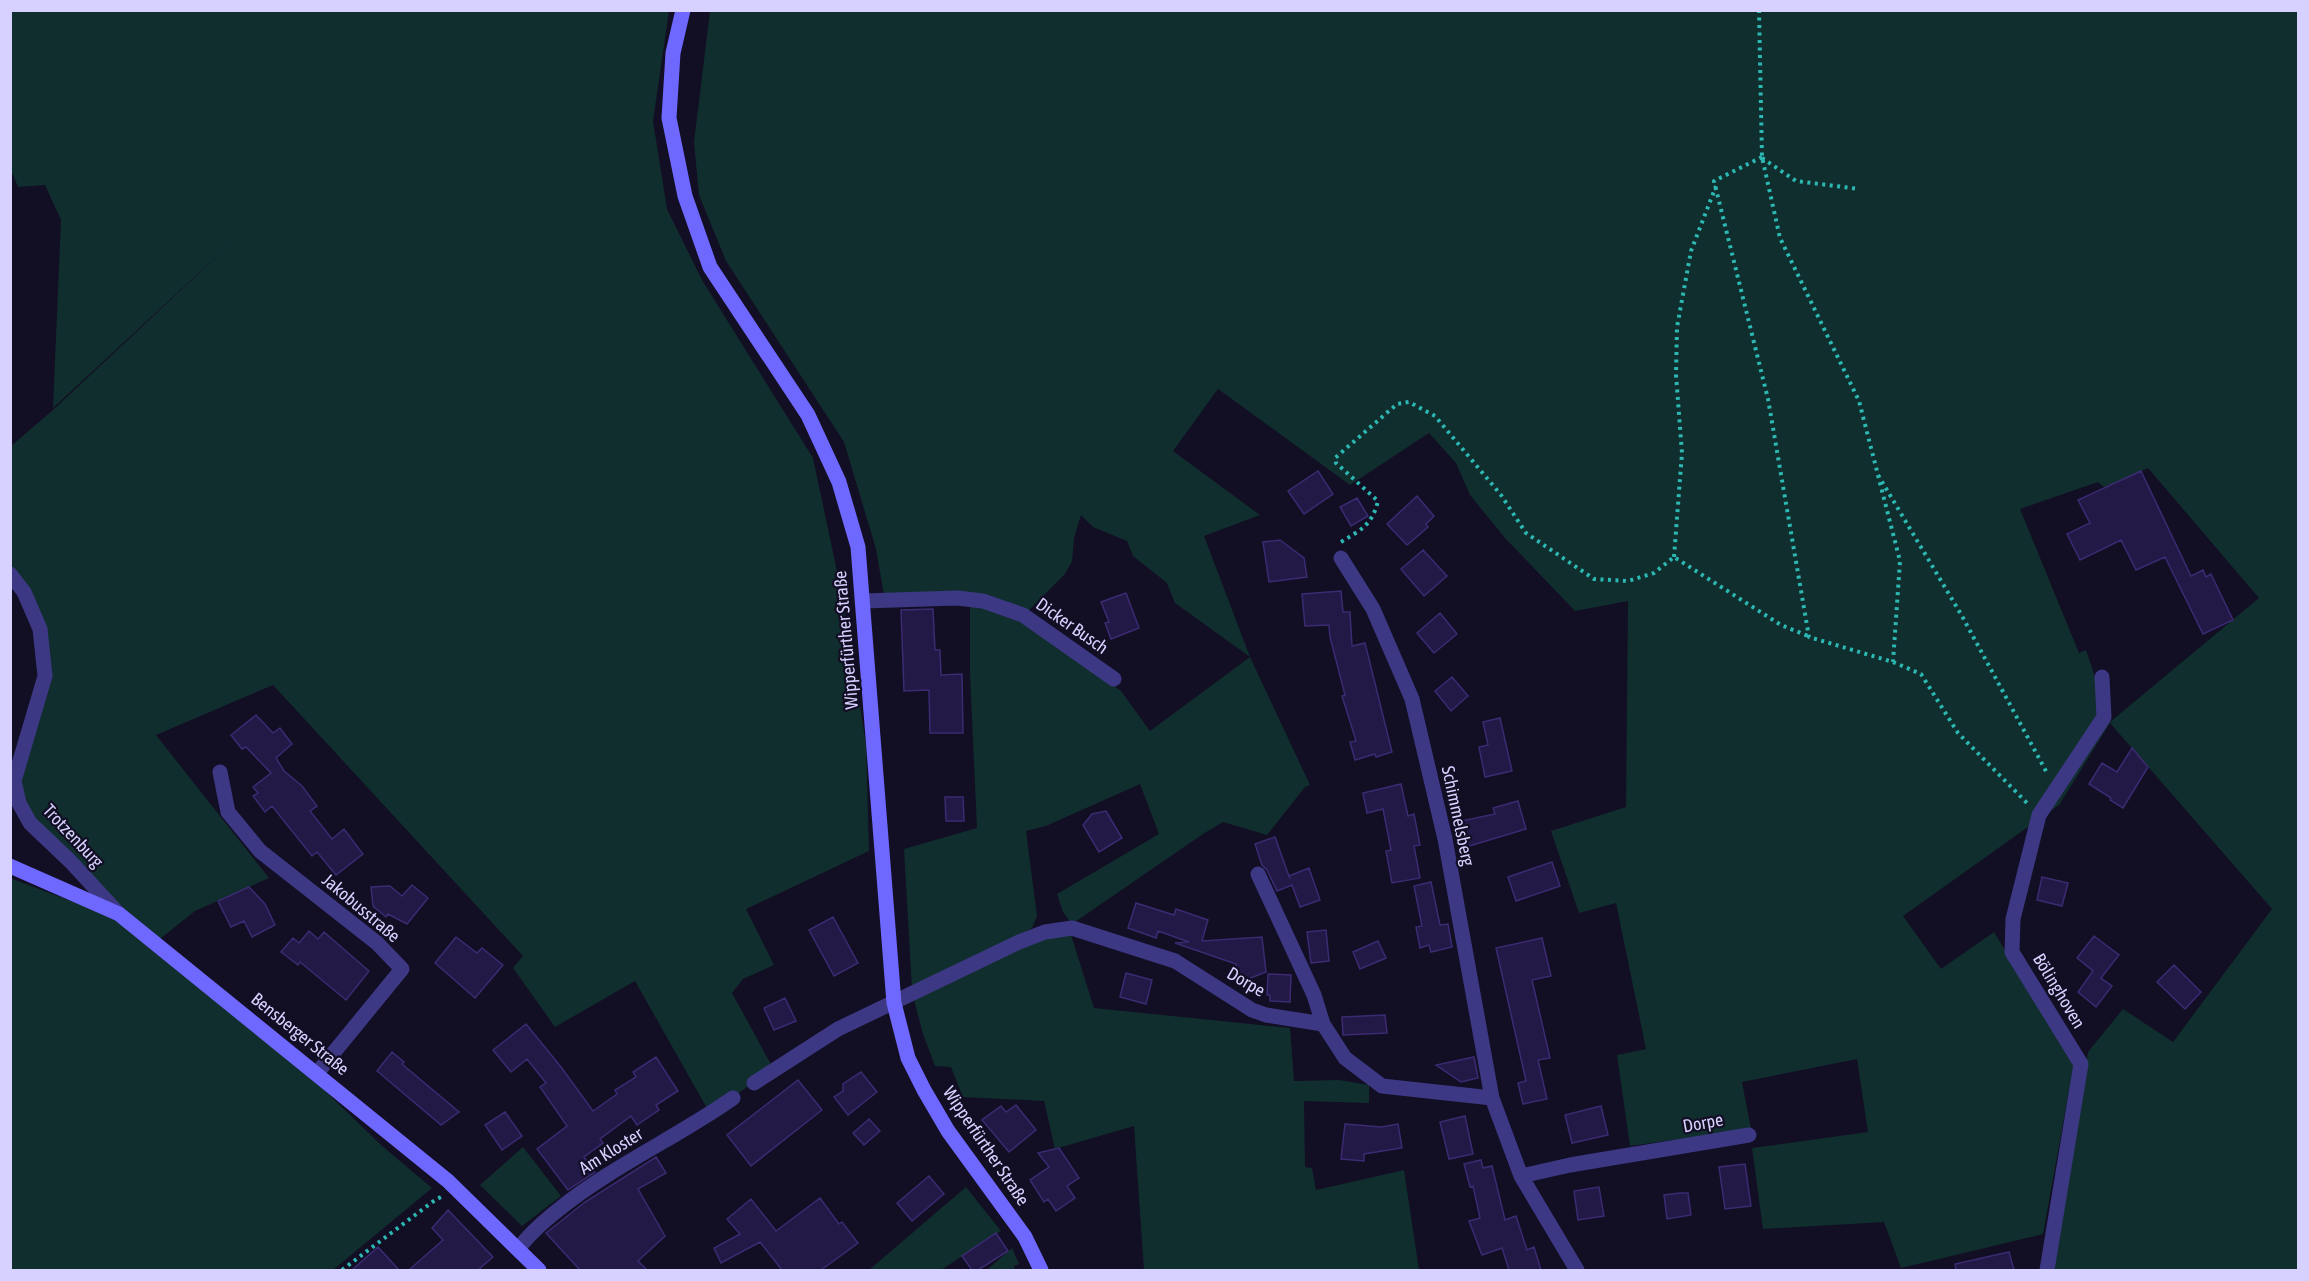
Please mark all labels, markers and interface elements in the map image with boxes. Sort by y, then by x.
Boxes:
street label: Wipperfürther Straße [829,570,862,710]
street label: Dicker Busch [1032,593,1112,658]
street label: Schimmelsberg [1438,764,1479,868]
street label: Trotzenburg [39,800,108,872]
street label: Jakobusstraße [318,869,405,946]
street label: Bölinghoven [2029,950,2090,1032]
street label: Dorpe [1223,962,1269,1001]
street label: Bensberger Straße [247,988,353,1079]
street label: Wipperfürther Straße [939,1082,1034,1209]
street label: Dorpe [1681,1109,1725,1136]
street label: Am Kloster [575,1123,647,1178]

